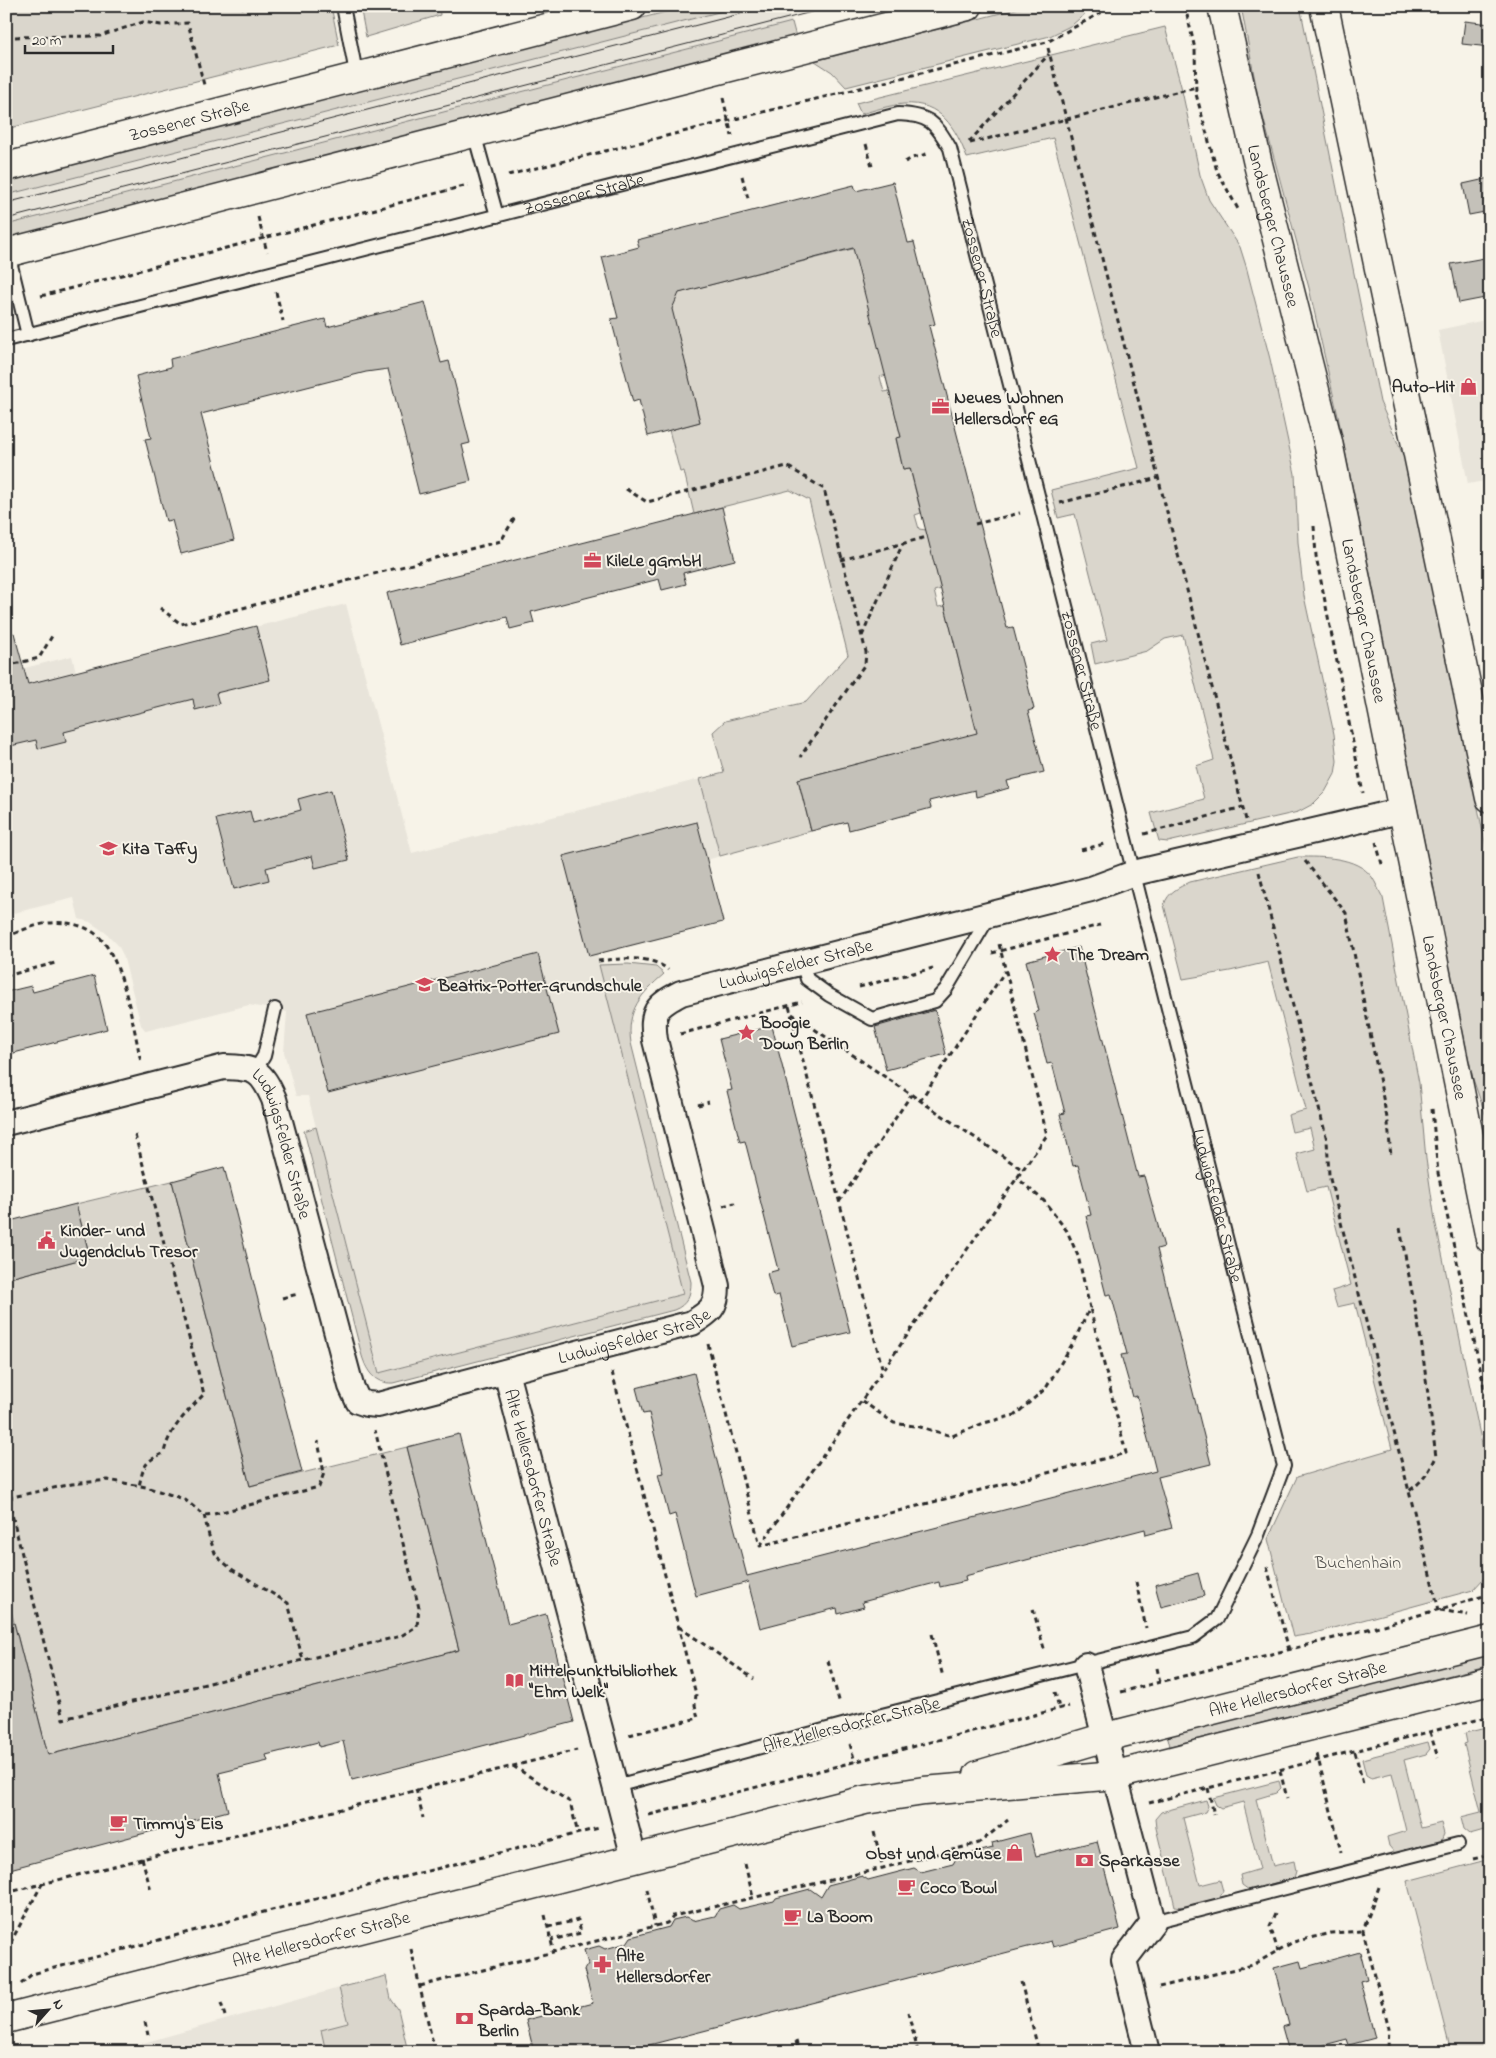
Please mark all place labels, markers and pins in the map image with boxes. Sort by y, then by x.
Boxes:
place label: Auto-Hit [1392,375,1456,401]
shop icon: Auto-Hit [1459,376,1479,396]
place label: Neues Wohnen Hellersdorf eG [954,386,1063,433]
office icon: Neues Wohnen Hellersdorf eG [930,397,950,417]
place label: KileLe gGmbH [606,549,702,576]
office icon: KileLe gGmbH [582,550,602,570]
place label: Kita Taffy [122,837,197,864]
school or university icon: Kita Taffy [98,838,118,858]
place label: The Dream [1067,943,1149,969]
place icon: The Dream [1043,944,1063,964]
place label: Beatrix-Potter-Grundschule [437,974,643,1000]
school or university icon: Beatrix-Potter-Grundschule [414,975,434,995]
place label: Boogie Down Berlin [759,1011,849,1058]
place icon: Boogie Down Berlin [736,1022,756,1042]
place label: Kinder- und Jugendclub Tresor [60,1219,198,1267]
public building icon: Kinder- und Jugendclub Tresor [36,1230,56,1250]
place label: Mittelpunktbibliothek "Ehm Welk" [528,1659,678,1706]
library icon: Mittelpunktbibliothek "Ehm Welk" [505,1670,525,1690]
place label: Timmy's Eis [133,1812,223,1839]
cafe icon: Timmy's Eis [109,1813,129,1833]
place label: Obst und Gemüse [865,1842,1002,1868]
shop icon: Obst und Gemüse [1005,1843,1025,1863]
place label: Sparkasse [1099,1849,1181,1875]
bank icon: Sparkasse [1075,1850,1095,1870]
place label: Coco Bowl [920,1876,997,1902]
cafe icon: Coco Bowl [896,1877,916,1897]
place label: La Boom [807,1905,873,1931]
cafe icon: La Boom [783,1906,803,1926]
place label: Alte Hellersdorfer [616,1944,711,1991]
pharmacy icon: Alte Hellersdorfer [592,1955,612,1975]
place label: Sparda-Bank Berlin [477,1998,581,2045]
bank icon: Sparda-Bank Berlin [454,2009,474,2029]

